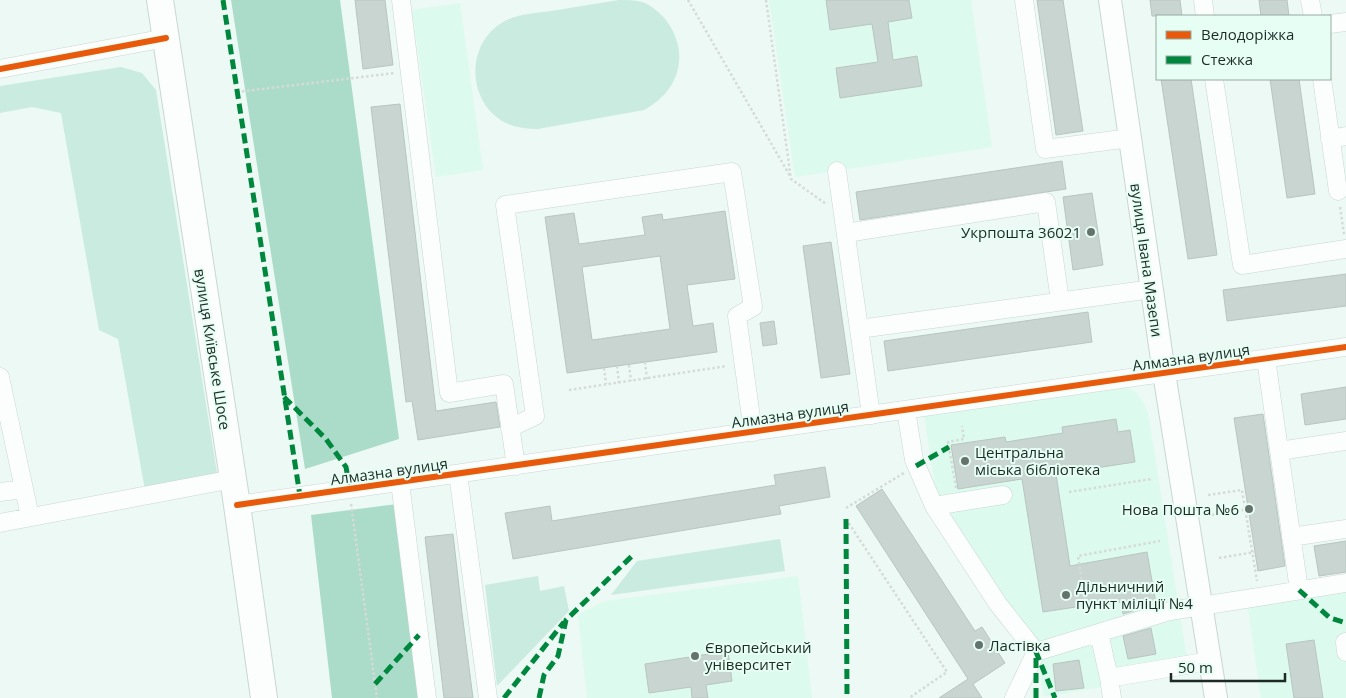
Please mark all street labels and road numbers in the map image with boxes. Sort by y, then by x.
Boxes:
street label: вулиця Івана Мазепи [1126,182,1168,338]
street label: вулиця Київське Шосе [190,267,236,431]
street label: Алмазна вулиця [1131,339,1251,375]
street label: Алмазна вулиця [730,396,850,432]
street label: Алмазна вулиця [329,453,449,489]

